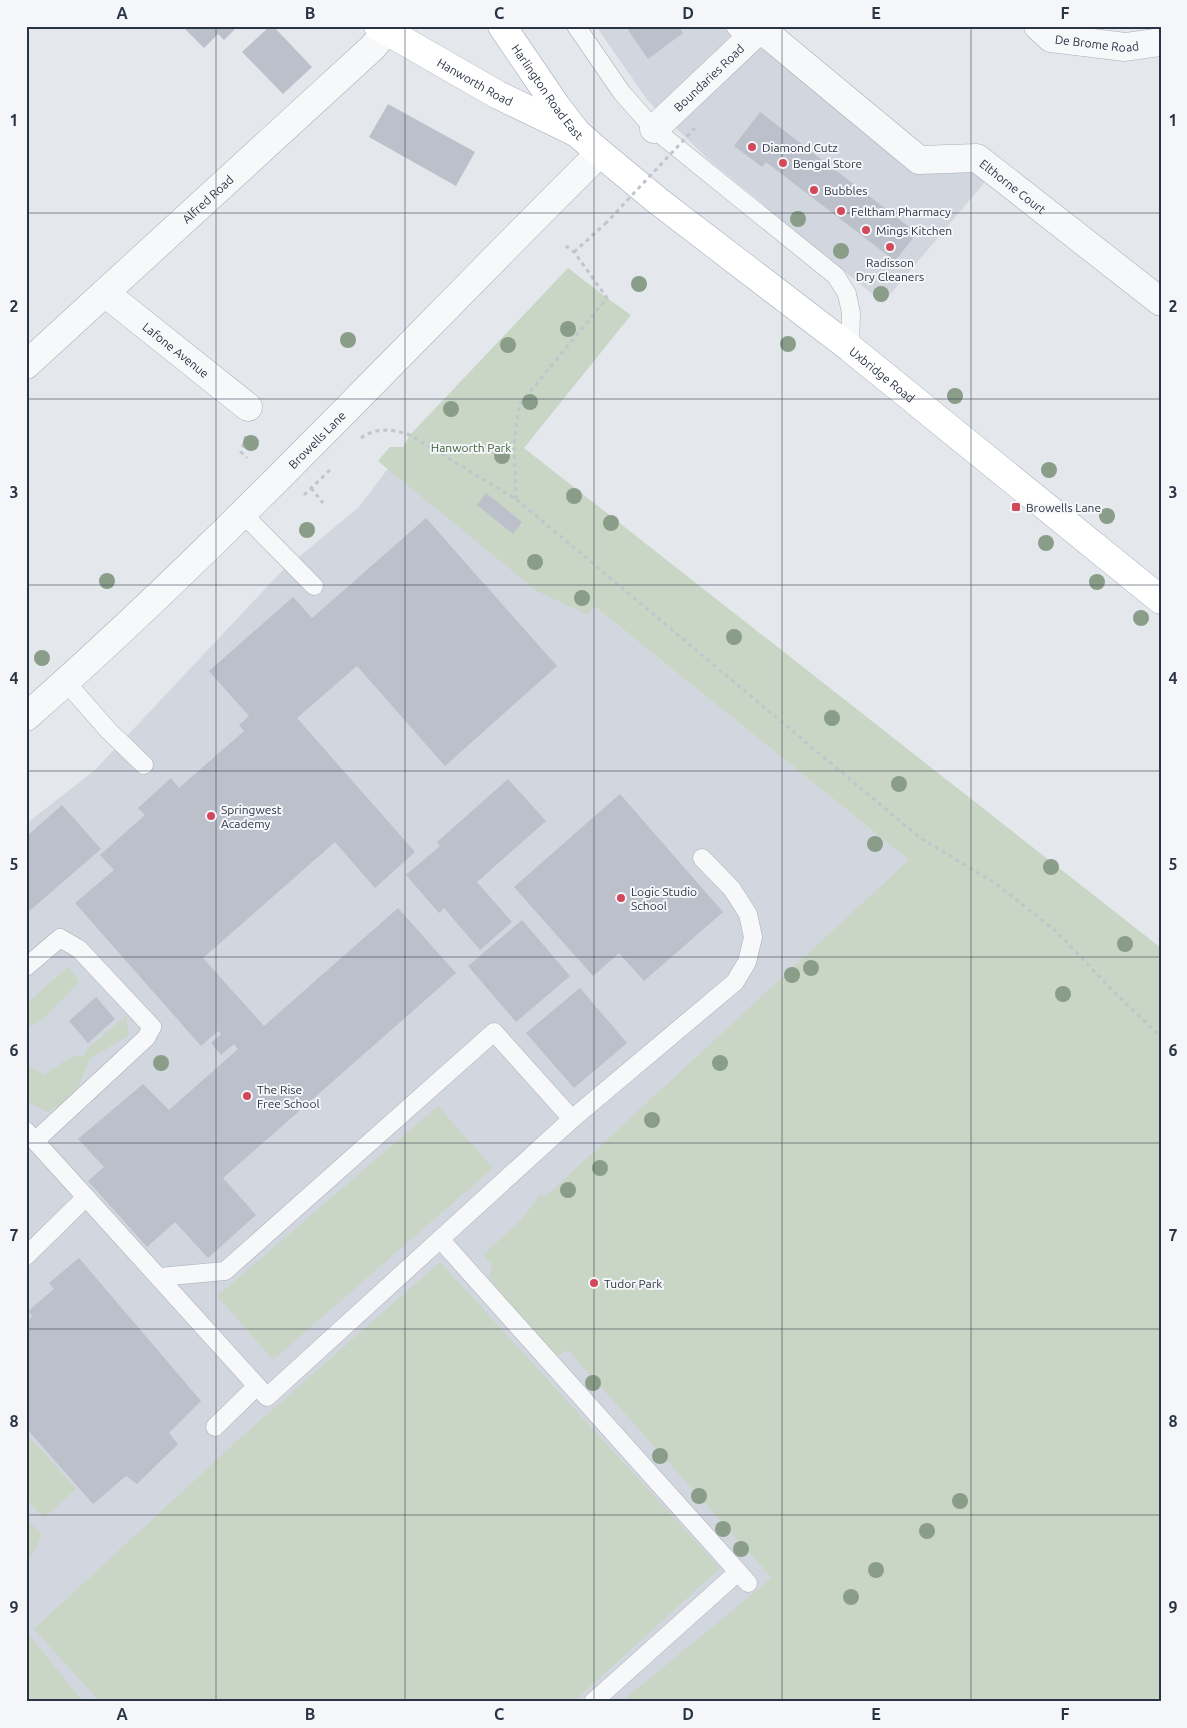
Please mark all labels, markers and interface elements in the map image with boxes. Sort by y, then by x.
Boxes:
text: A [116,4,128,22]
text: B [305,4,315,22]
text: C [494,4,504,22]
text: D [682,4,694,22]
text: E [871,4,881,22]
text: F [1061,4,1070,22]
street label: De Brome Road [1054,32,1140,54]
street label: Boundaries Road [671,41,746,114]
street label: Harlington Road East [510,42,586,142]
street label: Hanworth Road [435,55,515,108]
text: 1 [9,111,19,129]
text: 1 [1168,111,1178,129]
marker: Diamond Cutz [746,141,758,153]
place label: Diamond Cutz [762,141,838,154]
street label: Elthorne Court [978,156,1049,216]
marker: Bengal Store [777,157,789,169]
place label: Bengal Store [793,157,862,170]
street label: Alfred Road [179,172,235,225]
marker: Bubbles [808,184,820,196]
place label: Bubbles [824,184,868,197]
marker: Feltham Pharmacy [835,205,847,217]
place label: Feltham Pharmacy [851,205,951,218]
marker: Mings Kitchen [860,224,872,236]
place label: Mings Kitchen [876,224,952,237]
marker: Radisson Dry Cleaners [884,241,896,253]
place label: Radisson Dry Cleaners [856,256,924,283]
text: 2 [9,297,19,315]
text: 2 [1168,297,1178,315]
street label: Lafone Avenue [141,320,212,380]
street label: Uxbridge Road [847,344,917,404]
street label: Browells Lane [286,408,348,471]
park label: Hanworth Park [431,441,511,454]
text: 3 [9,483,19,501]
text: 3 [1168,483,1178,501]
marker: Browells Lane [1010,501,1022,513]
place label: Browells Lane [1026,501,1101,514]
text: 4 [9,669,19,687]
text: 4 [1168,669,1178,687]
place label: Springwest Academy [221,803,282,830]
marker: Springwest Academy [205,810,217,822]
text: 5 [9,855,19,873]
text: 5 [1168,855,1178,873]
place label: Logic Studio School [631,885,697,912]
marker: Logic Studio School [615,892,627,904]
text: 6 [9,1041,19,1059]
text: 6 [1168,1041,1178,1059]
place label: The Rise Free School [257,1083,320,1110]
marker: The Rise Free School [241,1090,253,1102]
text: 7 [9,1226,19,1244]
text: 7 [1168,1226,1178,1244]
marker: Tudor Park [588,1277,600,1289]
place label: Tudor Park [604,1277,662,1290]
text: 8 [9,1412,19,1430]
text: 8 [1168,1412,1178,1430]
text: 9 [9,1598,19,1616]
text: 9 [1168,1598,1178,1616]
text: A [116,1705,128,1723]
text: B [305,1705,315,1723]
text: C [494,1705,504,1723]
text: D [682,1705,694,1723]
text: E [871,1705,881,1723]
text: F [1061,1705,1070,1723]

